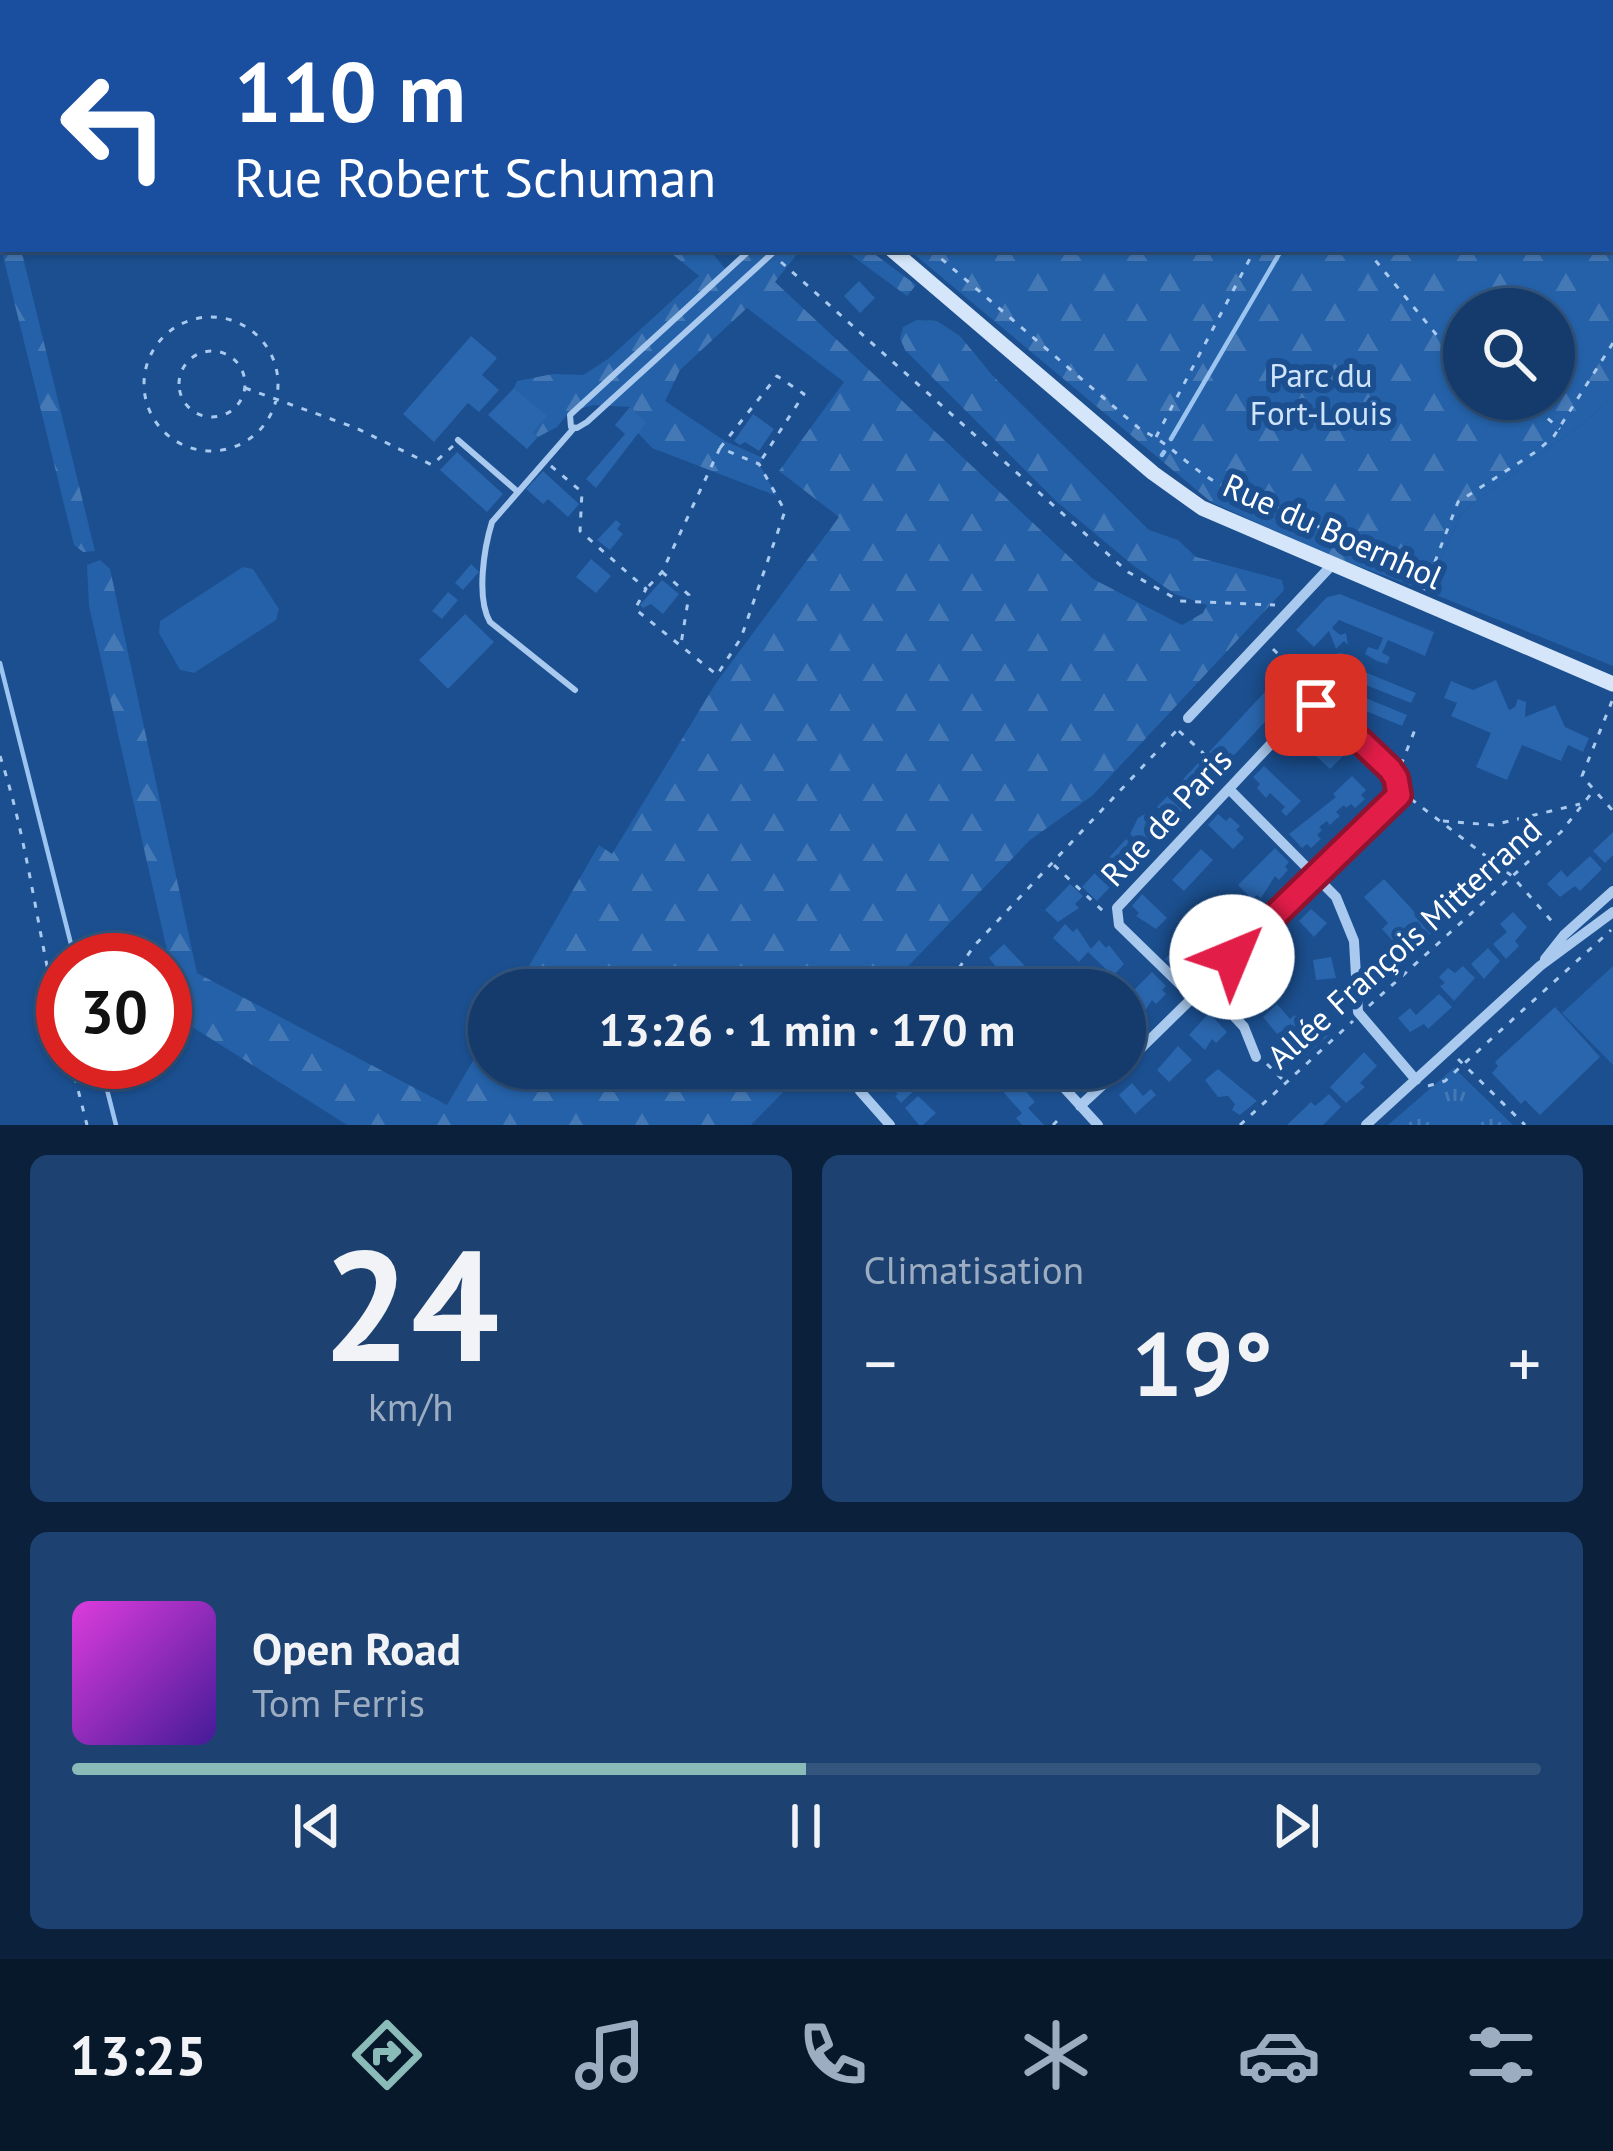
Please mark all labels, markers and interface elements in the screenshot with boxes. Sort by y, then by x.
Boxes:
text: 110 m [234,36,466,145]
icon: left [36,48,192,204]
text: Rue Robert Schuman [234,142,716,212]
map controls [1443,288,1575,420]
button: search [1443,288,1575,420]
park label: Parc du Fort-Louis [1250,353,1392,434]
street label: Rue du Boernhol [1217,463,1450,598]
pin [1265,654,1367,756]
icon: arrive [1283,672,1349,738]
street label: Rue de Paris [1091,739,1241,895]
street label: Allée François Mitterrand [1257,808,1550,1077]
position arrow [1169,894,1295,1020]
speed limit sign: 30 [36,933,192,1089]
text: 13:26 · 1 min · 170 m [599,1000,1015,1058]
text: 24 [322,1202,499,1404]
text: Climatisation [864,1244,1084,1295]
text: 19° [1132,1304,1273,1421]
text: − [864,1320,897,1405]
text: + [1508,1320,1541,1405]
text: km/h [368,1381,454,1432]
text: Open Road [252,1619,461,1677]
text: Tom Ferris [252,1677,425,1728]
icon: previous [284,1793,350,1859]
icon: pause [773,1793,839,1859]
icon: next [1263,1793,1329,1859]
icon: directions [345,2013,429,2097]
icon: music [568,2013,652,2097]
icon: phone [791,2013,875,2097]
icon: climate [1014,2013,1098,2097]
icon: car [1237,2013,1321,2097]
icon: filters [1459,2013,1543,2097]
text: 13:25 [69,2020,206,2090]

